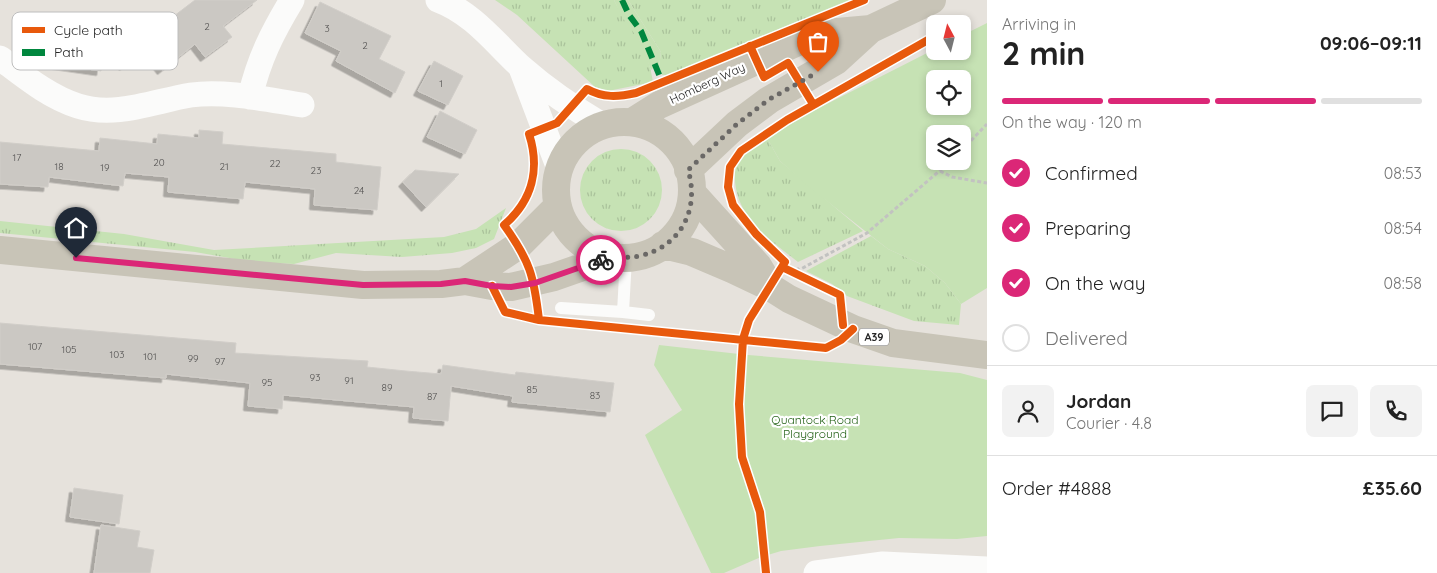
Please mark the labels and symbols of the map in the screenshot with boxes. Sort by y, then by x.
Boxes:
legend [12,12,178,70]
north arrow [926,15,971,60]
house number: 2 [204,20,210,33]
text: Cycle path [54,21,123,39]
pin [797,21,839,72]
house number: 3 [324,22,330,35]
house number: 2 [362,39,368,52]
text: Path [54,43,83,61]
street label: Homberg Way [667,59,747,107]
house number: 1 [439,77,443,90]
house number: 17 [13,151,21,164]
house number: 20 [153,156,165,169]
house number: 22 [269,157,281,170]
house number: 18 [54,160,64,173]
house number: 21 [219,160,229,173]
house number: 19 [100,161,110,174]
house number: 23 [311,164,321,177]
house number: 24 [354,184,364,197]
pin [55,207,97,258]
courier [576,235,626,285]
road number: A39 [859,328,889,346]
house number: 107 [28,340,42,353]
house number: 105 [61,343,77,356]
house number: 103 [110,348,124,361]
house number: 101 [143,350,157,363]
house number: 99 [187,352,199,365]
house number: 97 [215,355,225,368]
house number: 93 [310,371,320,384]
house number: 91 [344,374,354,387]
house number: 95 [261,376,273,389]
house number: 89 [382,381,393,394]
house number: 85 [527,383,537,396]
house number: 83 [590,389,600,402]
house number: 87 [427,390,437,403]
park label: Quantock Road Playground [771,412,859,441]

